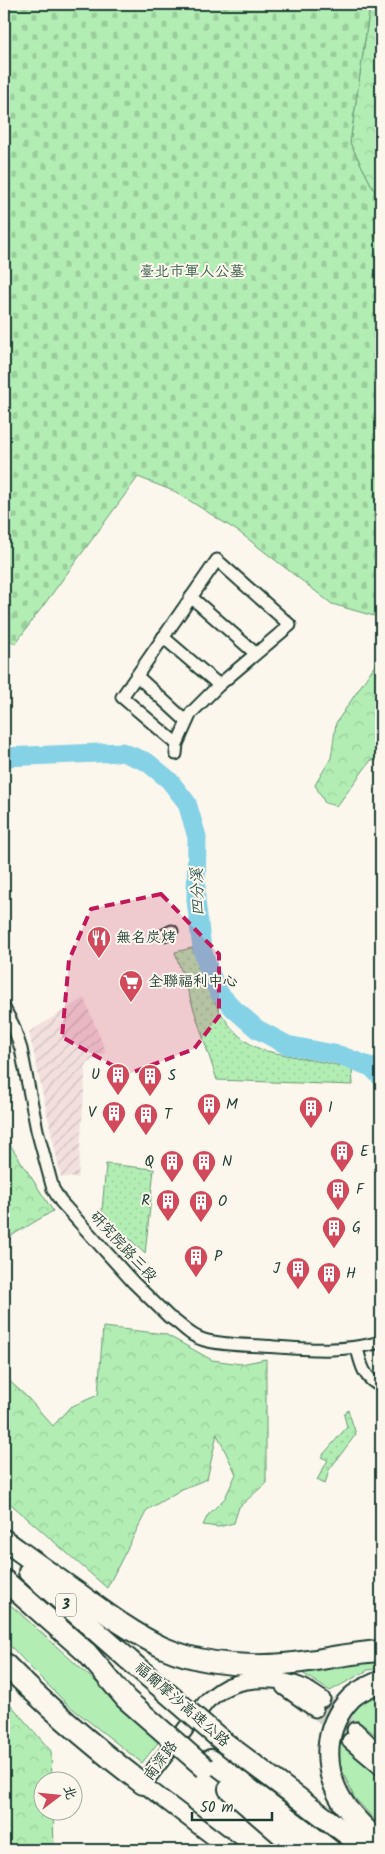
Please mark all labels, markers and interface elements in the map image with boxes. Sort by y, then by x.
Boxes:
park label: 臺北市軍人公墓 [139,260,245,284]
water label: 四分溪 [185,867,211,916]
restaurant icon: 無名炭烤 [86,925,112,959]
place label: 無名炭烤 [116,926,176,950]
supermarket icon: 全聯福利中心 [118,969,144,1003]
place label: 全聯福利中心 [148,970,238,994]
building icon: U [105,1062,131,1096]
place label: U [91,1063,100,1087]
building icon: S [137,1063,163,1097]
place label: S [168,1064,176,1088]
building icon: M [196,1092,222,1126]
place label: M [226,1093,238,1117]
building icon: I [298,1095,324,1129]
place label: I [328,1096,333,1120]
building icon: V [101,1100,127,1134]
place label: V [88,1101,97,1125]
building icon: T [133,1102,159,1136]
place label: T [164,1103,174,1127]
building icon: E [329,1139,355,1173]
place label: E [360,1140,370,1164]
building icon: Q [159,1149,185,1183]
building icon: N [191,1149,217,1183]
place label: Q [144,1150,154,1174]
place label: N [222,1150,232,1174]
building icon: F [325,1177,351,1211]
place label: F [356,1178,365,1202]
building icon: R [155,1188,181,1222]
place label: R [141,1189,150,1213]
building icon: O [188,1189,214,1223]
place label: O [218,1190,227,1214]
street label: 研究院路三段 [84,1206,162,1288]
building icon: G [321,1215,347,1249]
place label: G [352,1216,361,1240]
building icon: P [183,1244,209,1278]
place label: P [214,1245,223,1269]
building icon: J [285,1256,311,1290]
place label: J [273,1257,281,1281]
building icon: H [316,1261,342,1295]
place label: H [346,1262,356,1286]
road number: 3 [56,1594,76,1616]
street label: 福爾摩沙高速公路 [129,1657,235,1753]
street label: 南深路 [138,1736,184,1786]
north arrow [32,1772,82,1822]
text: 北 [57,1783,82,1802]
scale bar [192,1789,272,1821]
text: 50 m [200,1796,234,1820]

